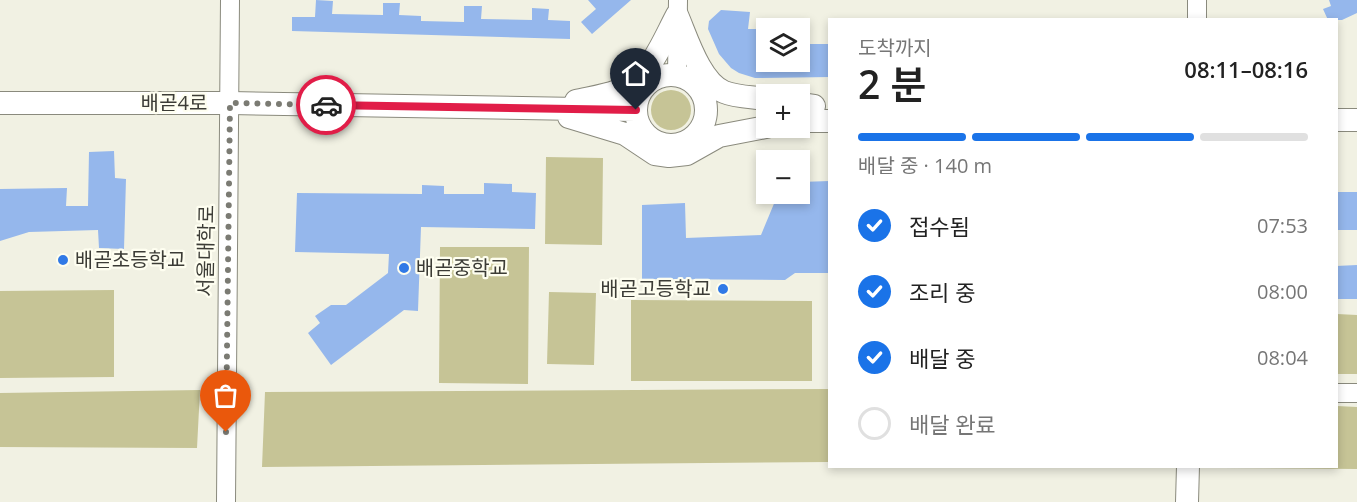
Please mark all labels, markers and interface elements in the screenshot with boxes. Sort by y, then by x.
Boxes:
map controls [756,18,810,204]
button: layers [756,18,810,72]
text: 도착까지 [858,34,932,61]
pin [610,48,661,110]
text: 08:11–08:16 [1184,54,1308,84]
icon: home [619,57,652,90]
text: 2 분 [858,57,926,110]
courier [296,75,356,135]
button: + [756,84,810,138]
street label: 배곧4로 [141,89,207,116]
icon: car [310,89,343,122]
button: − [756,150,810,204]
text: 배달 중 · 140 m [858,152,992,179]
street label: 서울대학로 [191,205,220,297]
icon: check [858,209,891,242]
text: 접수됨 [909,211,970,241]
text: 07:53 [1257,212,1308,239]
place label: 배곧초등학교 [75,246,185,273]
marker: 배곧초등학교 [56,253,70,267]
place label: 배곧중학교 [416,254,508,281]
marker: 배곧중학교 [397,261,411,275]
place label: 배곧고등학교 [601,275,711,302]
icon: check [858,275,891,308]
text: 조리 중 [909,277,975,307]
text: 08:00 [1257,278,1308,305]
marker: 배곧고등학교 [716,282,730,296]
icon: check [858,341,891,374]
text: 배달 중 [909,343,975,373]
text: 08:04 [1257,344,1308,371]
pin [200,370,251,432]
icon: bag [209,379,242,412]
text: 배달 완료 [909,409,996,439]

